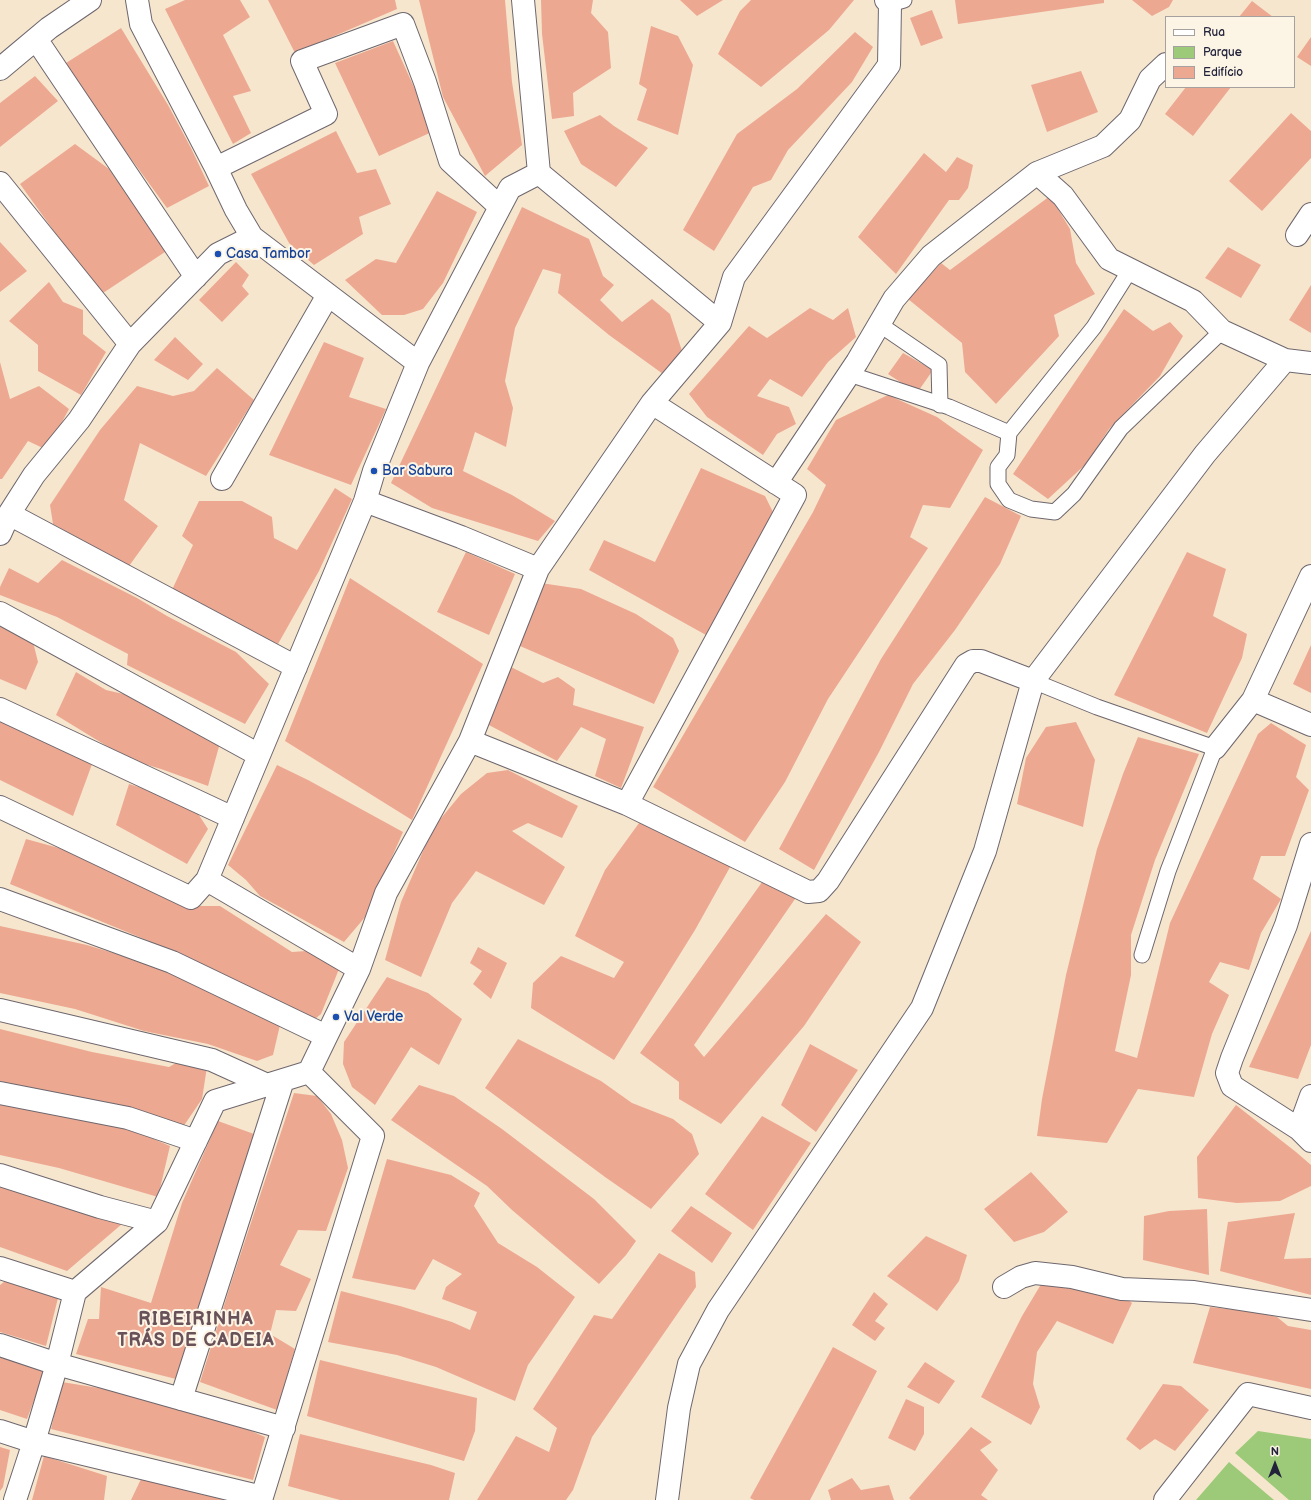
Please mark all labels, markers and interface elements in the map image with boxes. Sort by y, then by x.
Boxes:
legend [1165,16,1295,88]
text: Rua [1203,25,1225,40]
text: Parque [1203,45,1242,60]
text: Edifício [1203,65,1243,80]
place label: Casa Tambor [226,246,310,262]
marker: Casa Tambor [213,249,223,259]
place label: Bar Sabura [382,463,453,479]
marker: Bar Sabura [369,466,379,476]
place label: Val Verde [344,1009,403,1025]
marker: Val Verde [331,1012,341,1022]
district label: RIBEIRINHA TRÁS DE CADEIA [117,1309,275,1352]
north arrow [1255,1444,1295,1484]
text: N [1271,1445,1279,1458]

